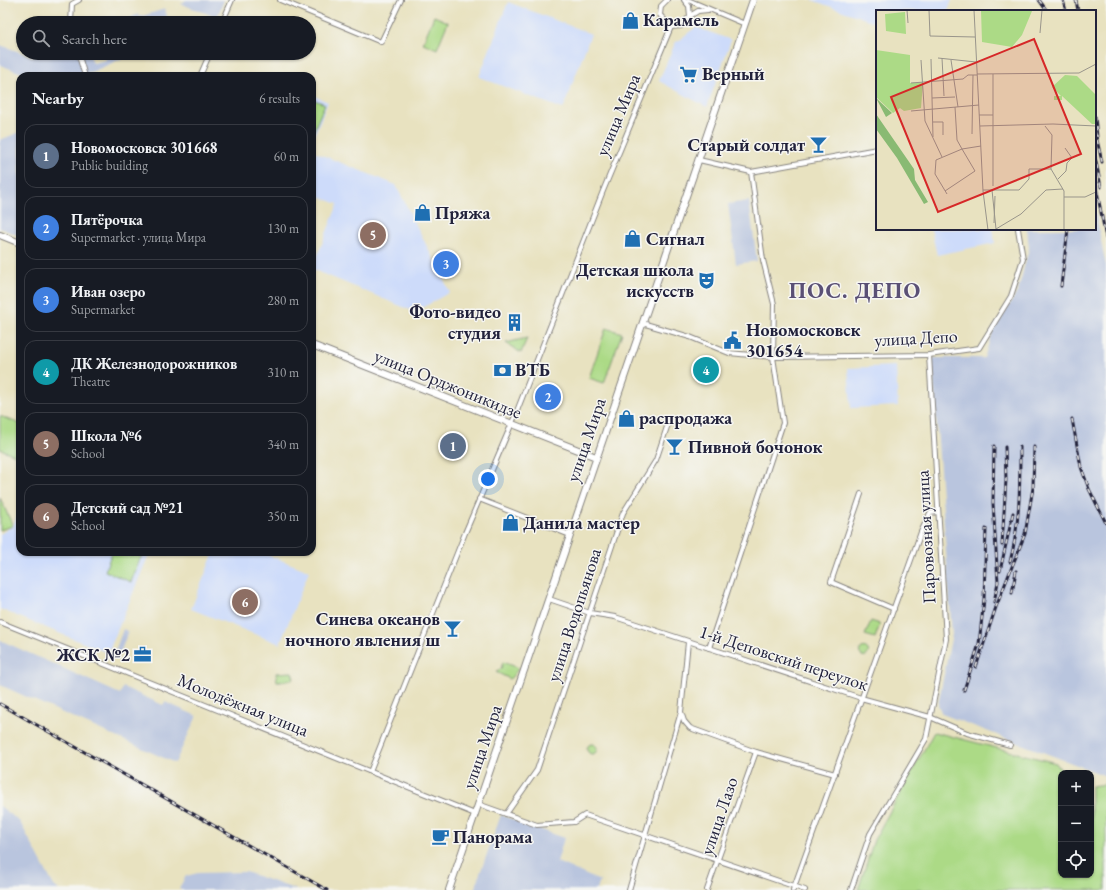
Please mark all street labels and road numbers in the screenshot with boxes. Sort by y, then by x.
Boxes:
street label: улица Мира [590,69,646,160]
street label: улица Депо [874,324,958,351]
street label: улица Орджоникидзе [371,344,525,424]
street label: улица Мира [560,394,611,485]
street label: Паровозная улица [910,469,940,604]
street label: улица Водопьянова [541,544,606,685]
street label: 1-й Деповский переулок [697,619,872,696]
street label: Молодёжная улица [174,668,313,742]
street label: улица Мира [456,701,507,792]
street label: улица Лазо [694,774,743,858]

